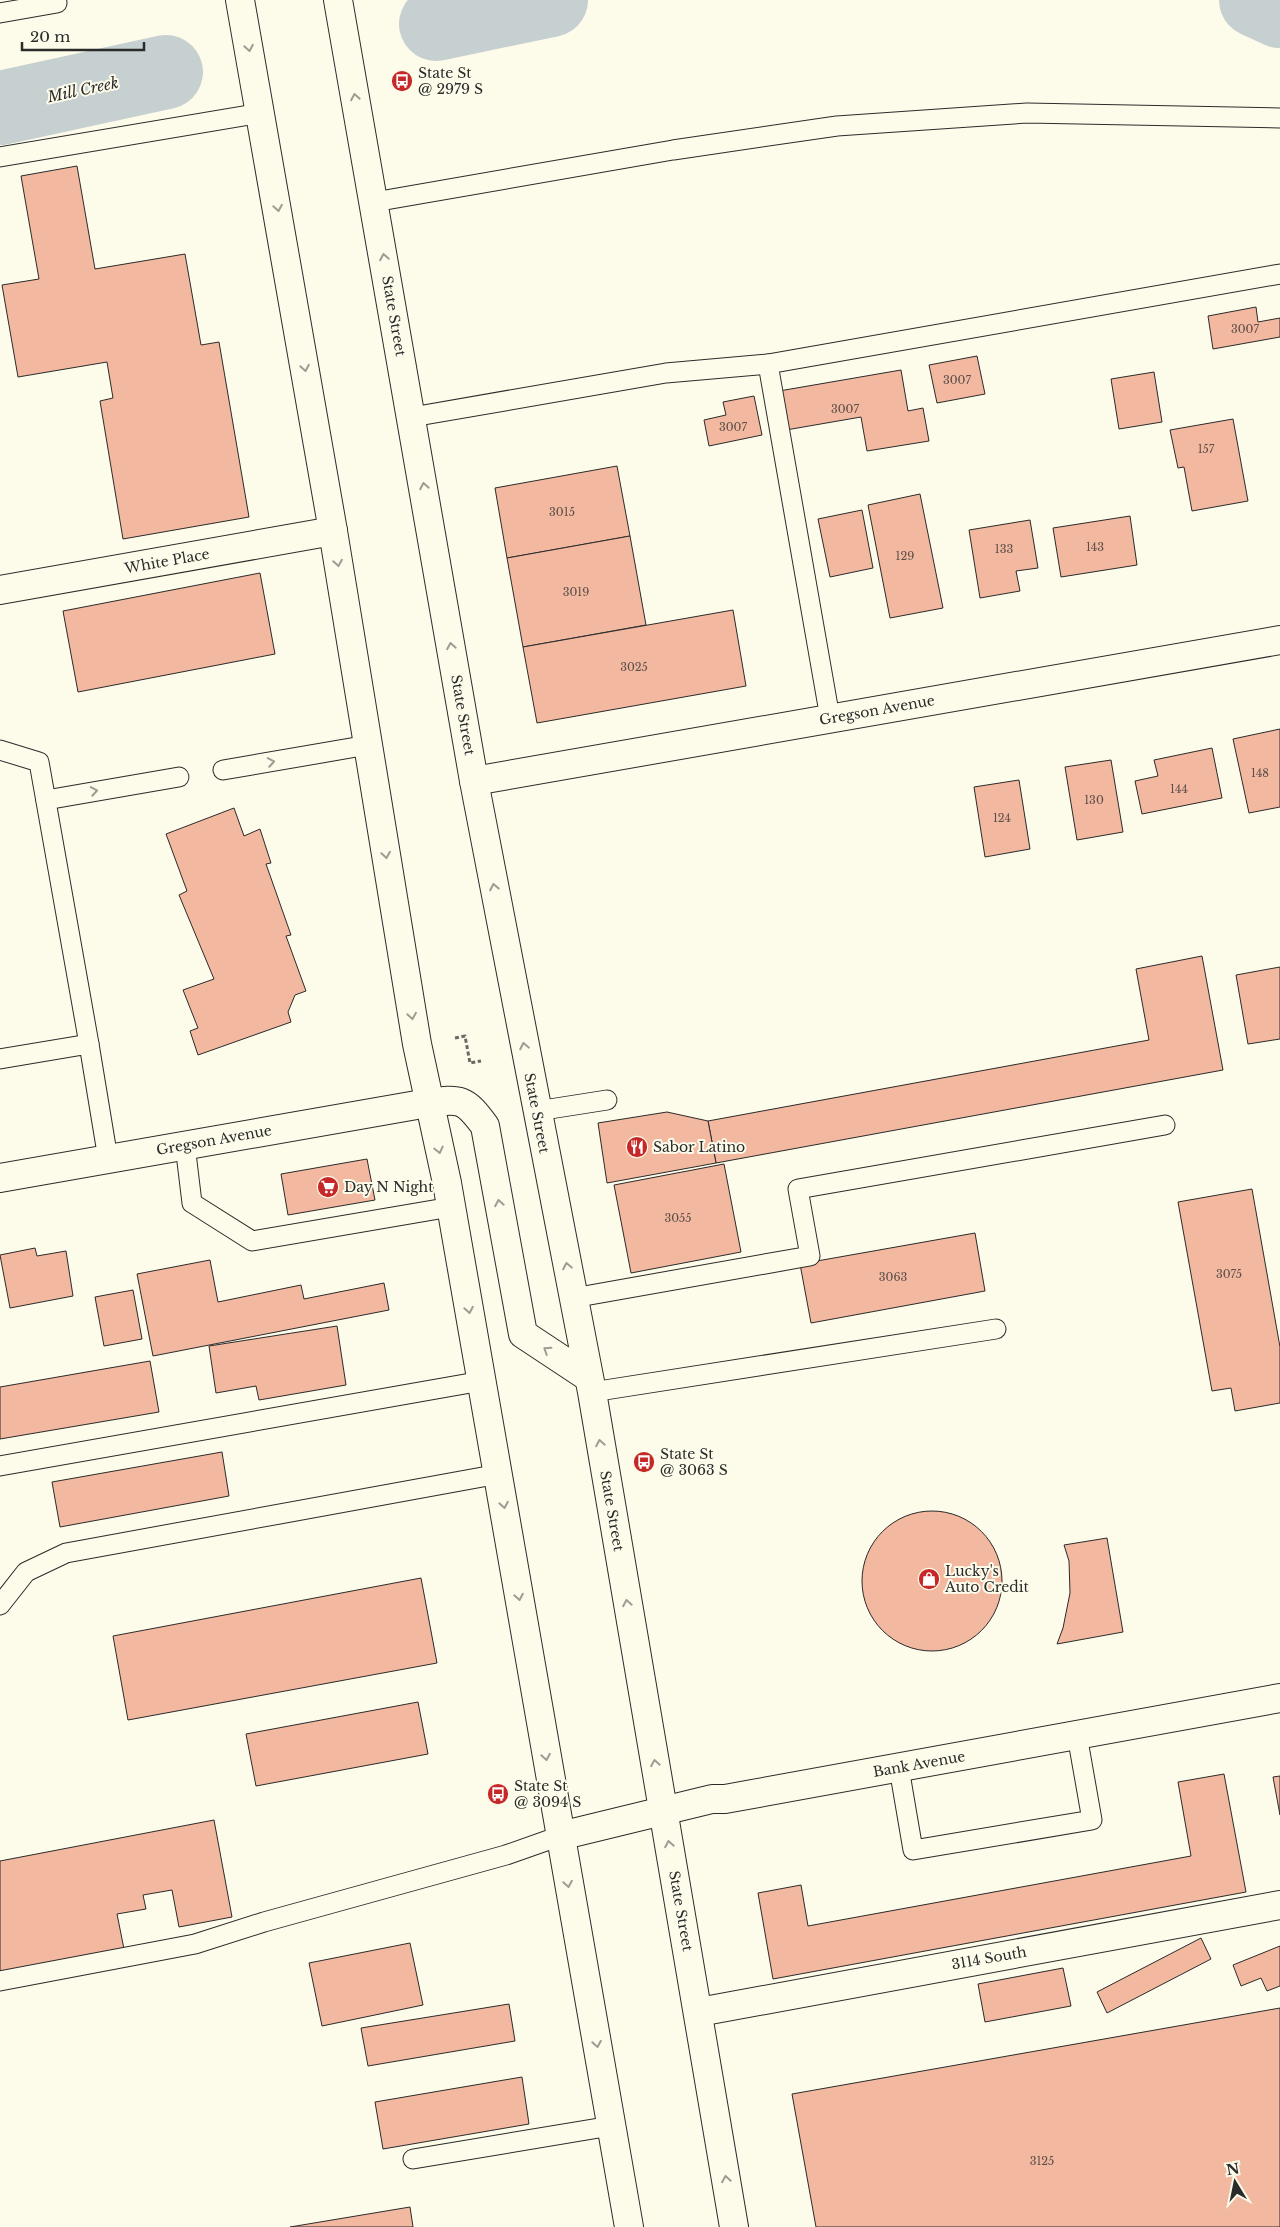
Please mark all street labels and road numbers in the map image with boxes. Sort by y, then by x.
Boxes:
street label: State Street [378,274,410,358]
street label: White Place [122,545,211,577]
street label: State Street [447,673,479,757]
street label: Gregson Avenue [818,691,936,729]
street label: State Street [520,1071,554,1155]
street label: Gregson Avenue [155,1121,273,1159]
street label: State Street [596,1469,628,1553]
street label: Bank Avenue [871,1747,967,1781]
street label: State Street [665,1869,697,1953]
street label: 3114 South [950,1942,1028,1973]

